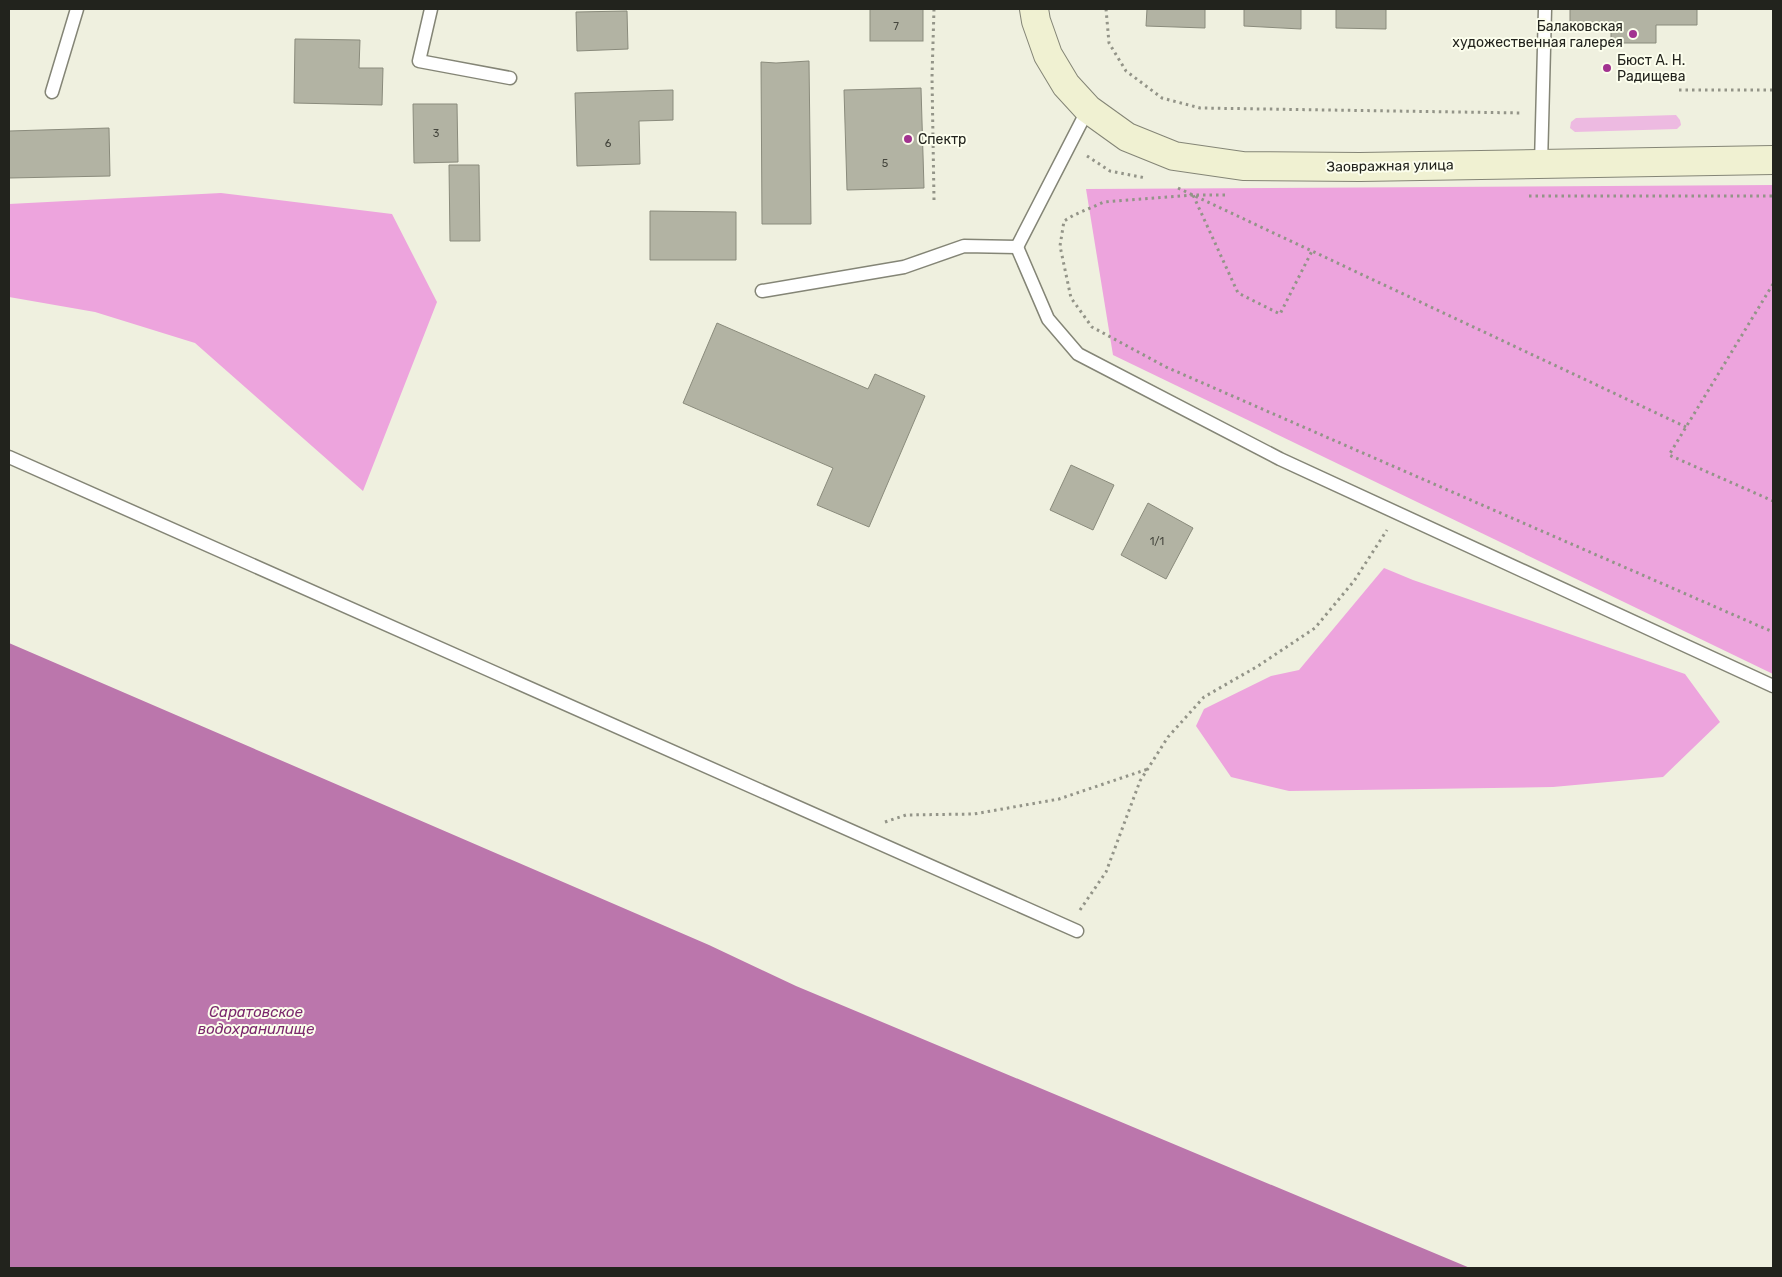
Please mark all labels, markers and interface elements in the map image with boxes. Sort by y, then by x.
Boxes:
place label: Балаковская художественная галерея [1452,18,1623,51]
house number: 7 [893,20,899,33]
marker: Балаковская художественная галерея [1627,28,1639,40]
place label: Бюст А. Н. Радищева [1617,52,1685,85]
marker: Бюст А. Н. Радищева [1601,62,1613,74]
house number: 3 [433,127,440,140]
place label: Спектр [918,131,966,148]
marker: Спектр [902,133,914,145]
house number: 6 [605,137,612,150]
street label: Заовражная улица [1326,156,1454,176]
house number: 5 [882,157,889,170]
house number: 1/1 [1150,535,1164,548]
water label: Саратовское водохранилище [198,1003,315,1038]

